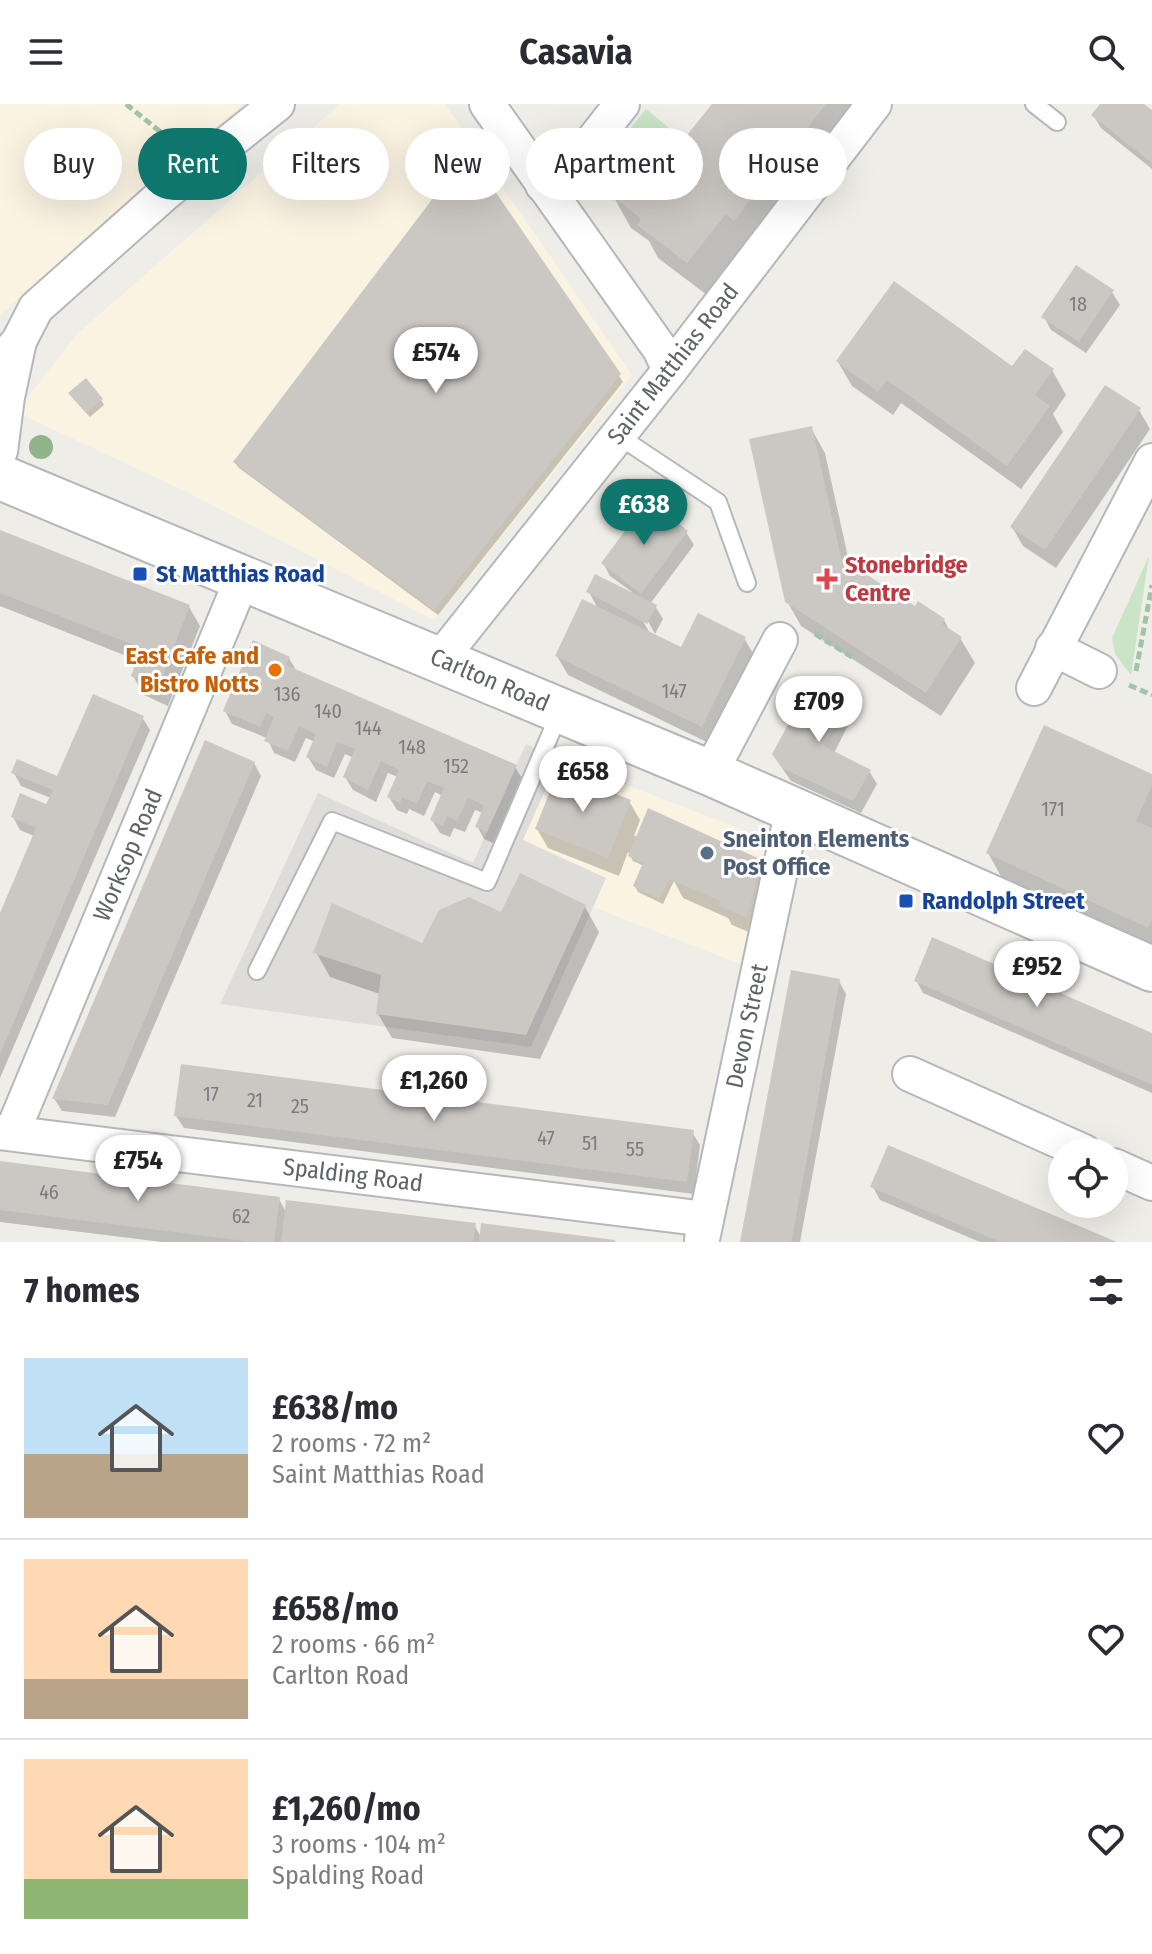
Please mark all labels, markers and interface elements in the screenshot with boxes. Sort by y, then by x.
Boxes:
icon: menu [24,30,68,74]
text: Casavia [519,30,633,74]
icon: search [1084,30,1128,74]
chip: Buy [24,128,122,200]
chip: Rent [138,128,247,200]
chip: Filters [263,128,389,200]
chip: New [405,128,510,200]
chip: Apartment [526,128,703,200]
chip: House [719,128,847,200]
street label: Saint Matthias Road [602,278,744,450]
house number: 18 [1069,292,1087,316]
pin: £574 [389,327,483,395]
text: £574 [412,337,460,368]
pin: £638 [597,479,691,547]
text: £638 [618,489,670,520]
place label: Stonebridge Centre [845,551,968,607]
place label: St Matthias Road [156,560,325,588]
marker: St Matthias Road [131,565,149,583]
marker: Stonebridge Centre [816,568,838,590]
place label: East Cafe and Bistro Notts [125,642,259,698]
street label: Carlton Road [426,642,554,718]
marker: East Cafe and Bistro Notts [266,661,284,679]
pin: £709 [772,676,866,744]
house number: 147 [661,679,687,703]
house number: 136 [274,682,300,706]
text: £709 [793,686,845,717]
house number: 140 [314,699,342,723]
house number: 144 [354,716,382,740]
house number: 148 [398,735,426,759]
pin: £658 [536,746,630,814]
house number: 152 [443,754,469,778]
text: £658 [557,756,609,787]
street label: Worksop Road [88,785,168,925]
house number: 171 [1041,797,1065,821]
place label: Sneinton Elements Post Office [723,825,910,881]
marker: Sneinton Elements Post Office [698,844,716,862]
place label: Randolph Street [922,887,1085,915]
marker: Randolph Street [897,892,915,910]
pin: £952 [990,941,1084,1009]
text: £952 [1012,951,1062,982]
street label: Devon Street [720,961,774,1091]
pin: £1,260 [369,1055,499,1123]
text: £1,260 [400,1065,468,1096]
house number: 17 [203,1082,219,1106]
house number: 21 [247,1088,263,1112]
house number: 25 [291,1094,309,1118]
house number: 47 [537,1126,555,1150]
house number: 51 [582,1131,598,1155]
pin: £754 [91,1135,185,1203]
house number: 55 [626,1137,644,1161]
map controls [1048,1138,1128,1218]
button: locate [1048,1138,1128,1218]
text: £754 [113,1145,163,1176]
street label: Spalding Road [282,1153,424,1197]
house number: 46 [39,1180,59,1204]
house number: 62 [232,1204,250,1228]
icon: filters [1084,1268,1128,1312]
text: 7 homes [24,1270,140,1311]
text: £638/mo [272,1387,398,1428]
icon: home [88,1390,184,1486]
icon: heart [1084,1416,1128,1460]
text: 2 rooms · 72 m² [272,1428,431,1459]
text: Saint Matthias Road [272,1459,485,1490]
text: £658/mo [272,1588,399,1629]
icon: home [88,1591,184,1687]
icon: heart [1084,1617,1128,1661]
text: 2 rooms · 66 m² [272,1629,435,1660]
text: Carlton Road [272,1660,409,1691]
text: £1,260/mo [272,1788,421,1829]
icon: home [88,1791,184,1887]
icon: heart [1084,1817,1128,1861]
text: 3 rooms · 104 m² [272,1829,446,1860]
text: Spalding Road [272,1860,424,1891]

